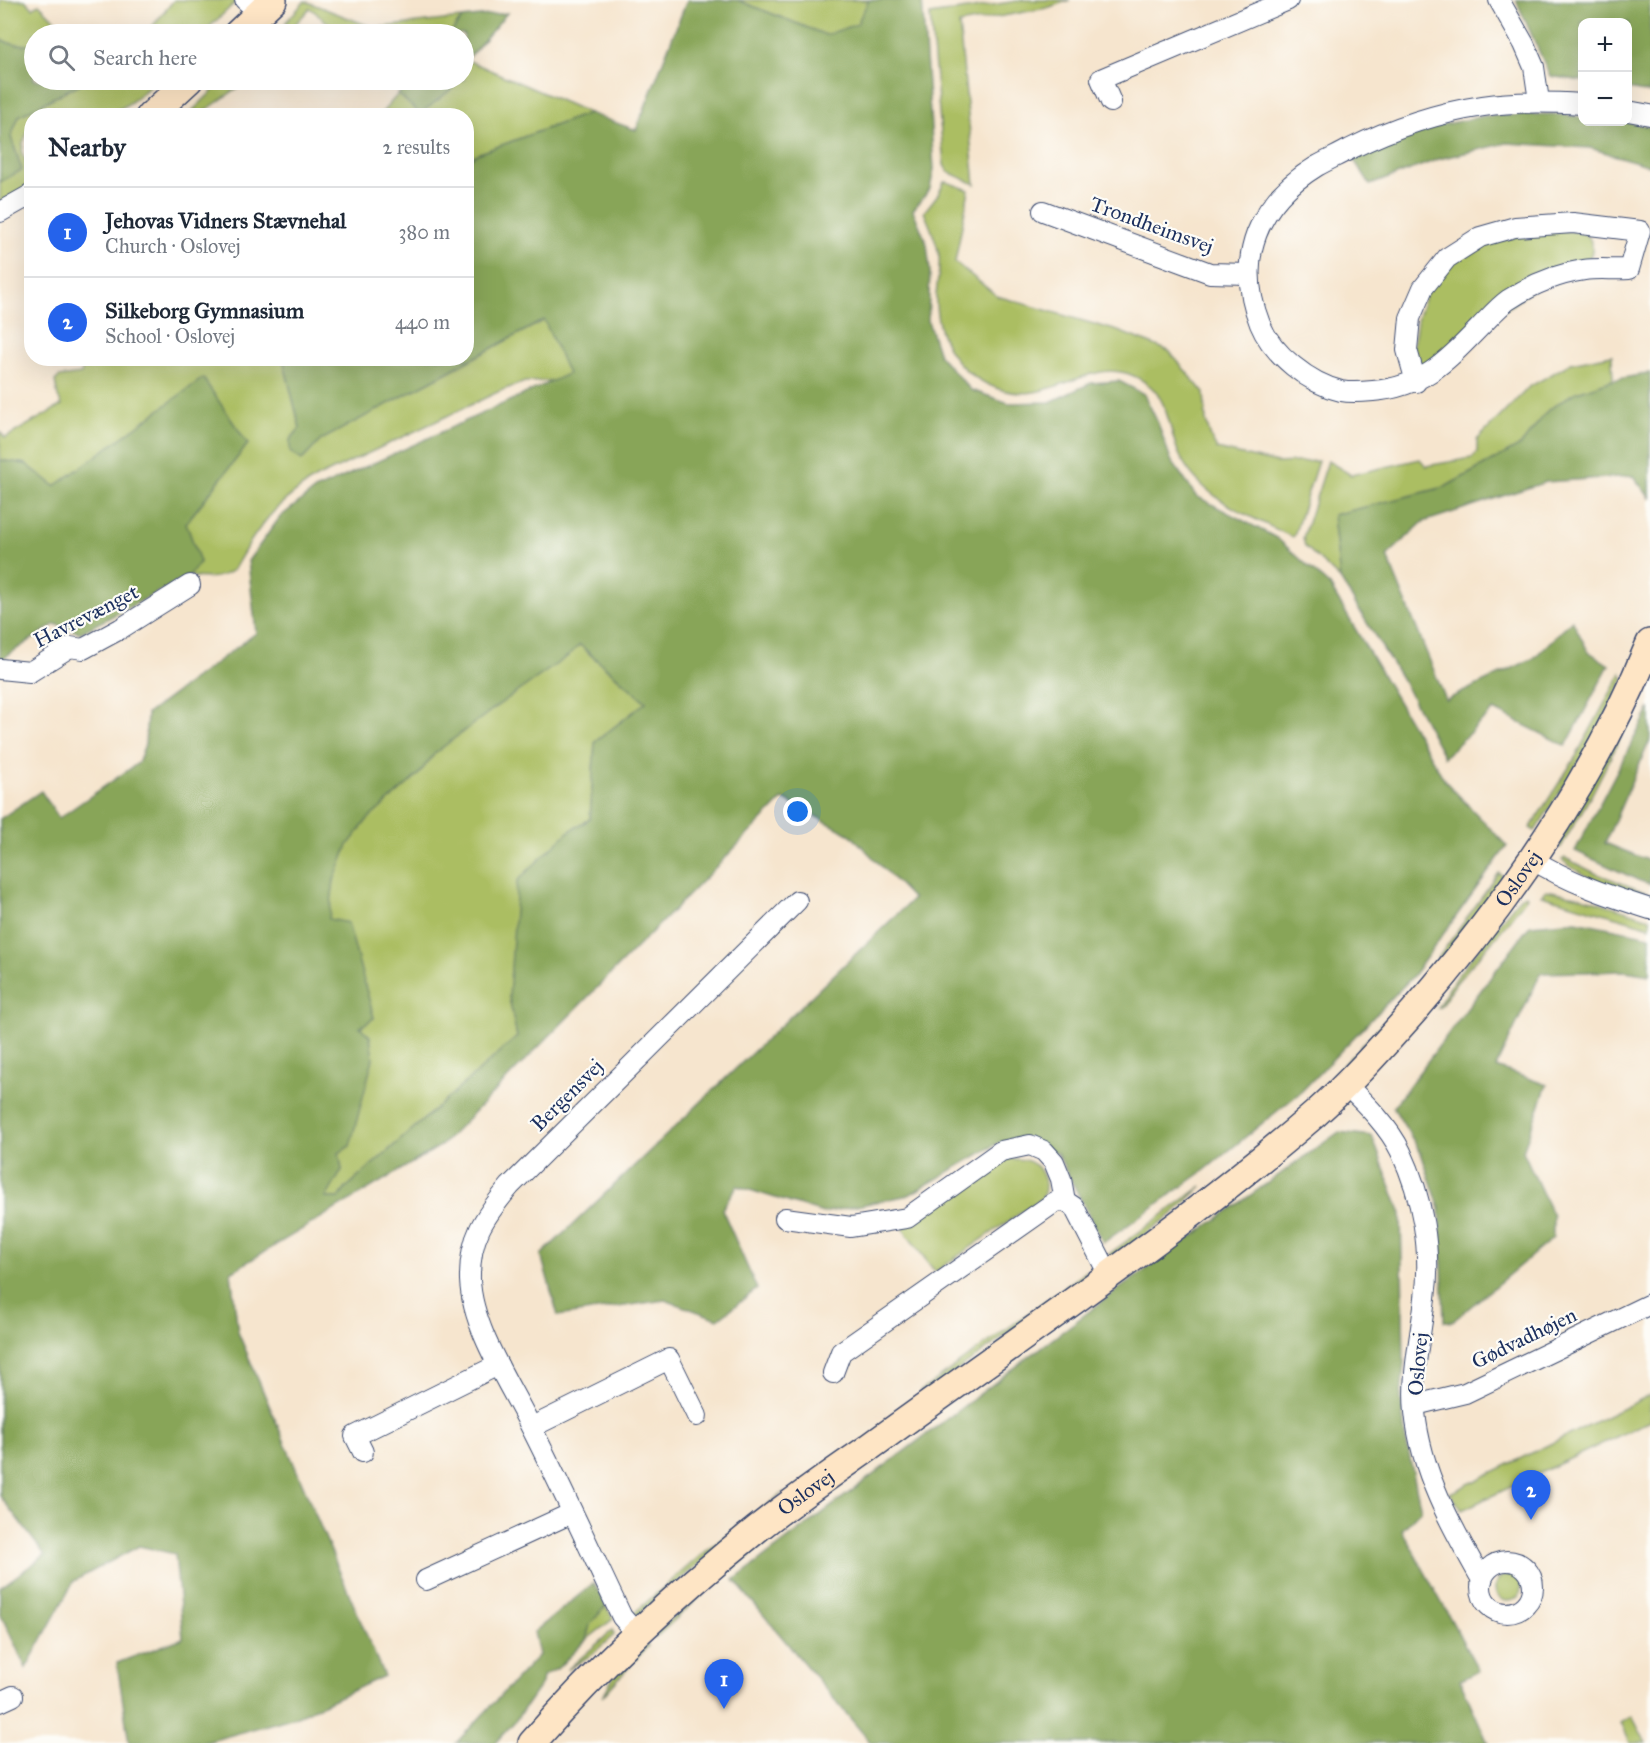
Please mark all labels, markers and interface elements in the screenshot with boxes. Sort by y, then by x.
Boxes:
map controls [1578,18,1632,126]
button: + [1578,18,1632,72]
search box [24,24,474,90]
icon: search [45,41,78,74]
text: Search here [93,44,197,71]
button: − [1578,72,1632,126]
text: Nearby [48,131,126,163]
text: 2 results [382,135,450,159]
street label: Trondheimsvej [1087,191,1217,259]
text: Jehovas Vidners Stævnehal [105,207,346,234]
text: 1 [64,220,71,244]
text: 380 m [399,220,450,244]
text: Church · Oslovej [105,234,241,258]
text: Silkeborg Gymnasium [105,297,304,324]
text: 2 [63,310,72,334]
text: 440 m [395,310,450,334]
text: School · Oslovej [105,324,235,348]
street label: Havrevænget [29,578,143,654]
your location [783,797,812,826]
street label: Oslovej [1489,845,1547,912]
street label: Bergensvej [525,1053,609,1137]
street label: Gødvadhøjen [1467,1301,1581,1375]
street label: Oslovej [1402,1331,1434,1397]
street label: Oslovej [772,1463,839,1521]
pin: 2 [1512,1470,1550,1520]
pin: 1 [704,1660,744,1709]

